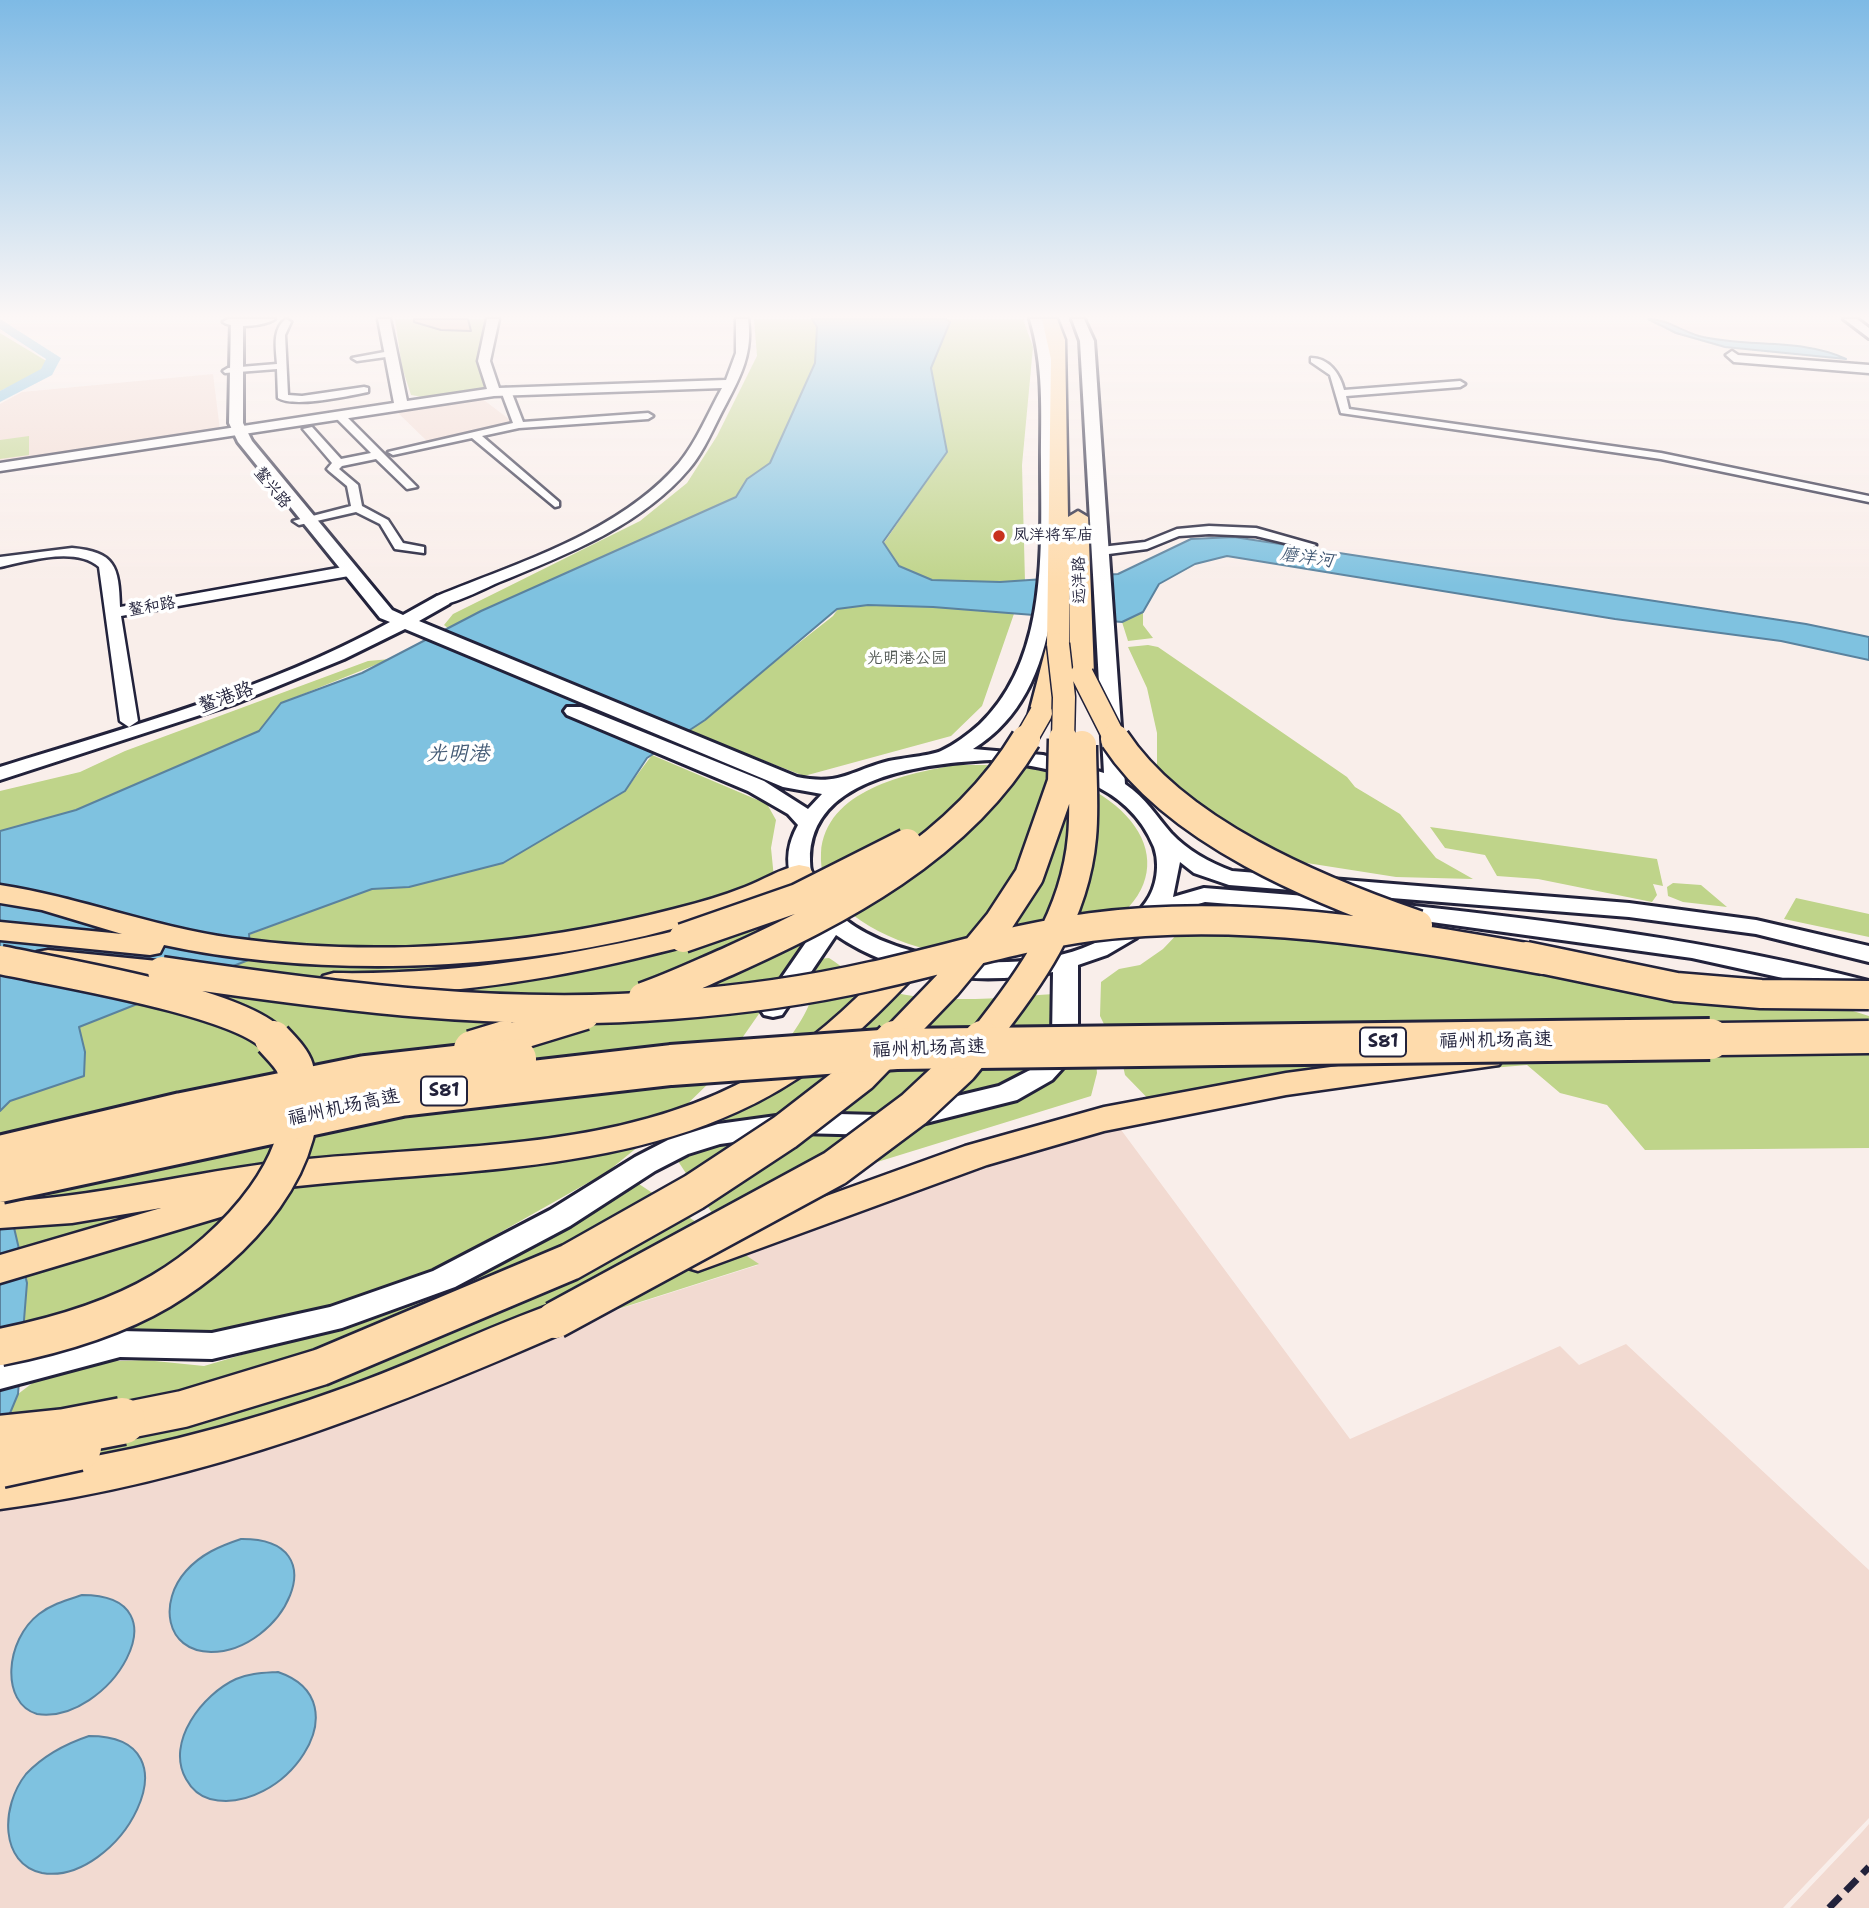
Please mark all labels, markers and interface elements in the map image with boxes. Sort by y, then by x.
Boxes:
street label: 鳌兴路 [249,463,295,513]
place label: 凤洋将军庙 [1013,526,1093,546]
marker: 凤洋将军庙 [991,528,1007,544]
water label: 磨洋河 [1279,544,1335,572]
street label: 远洋路 [1070,556,1090,604]
street label: 鳌和路 [127,593,177,621]
park label: 光明港公园 [867,649,947,669]
street label: 鳌港路 [195,678,257,718]
water label: 光明港 [427,742,489,768]
road number: S81 [1360,1028,1406,1056]
street label: 福州机场高速 [1439,1029,1553,1053]
street label: 福州机场高速 [872,1036,986,1062]
road number: S81 [421,1076,467,1106]
street label: 福州机场高速 [286,1085,402,1131]

